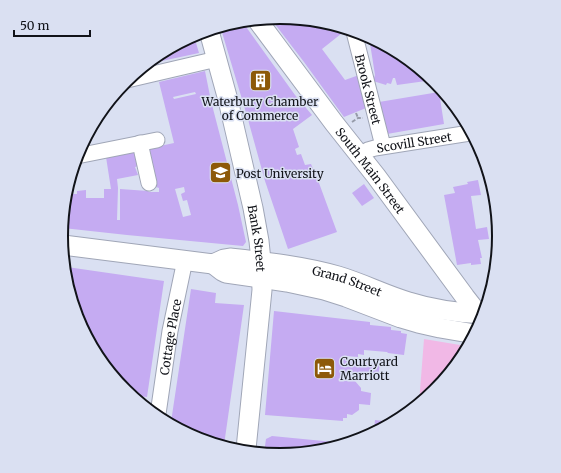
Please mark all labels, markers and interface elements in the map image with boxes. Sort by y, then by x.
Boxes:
scale bar [14,12,90,38]
text: 50 m [20,18,49,33]
street label: Brook Street [352,52,385,126]
building icon: Waterbury Chamber of Commerce [247,67,273,93]
place label: Waterbury Chamber of Commerce [201,94,319,123]
street label: South Main Street [333,124,409,217]
street label: Scovill Street [375,128,453,155]
school or university icon: Post University [207,160,233,186]
place label: Post University [236,166,324,181]
street label: Bank Street [245,203,269,272]
street label: Grand Street [311,262,384,299]
street label: Cottage Place [156,298,184,376]
place label: Courtyard Marriott [340,354,398,383]
hotel icon: Courtyard Marriott [311,355,337,381]

